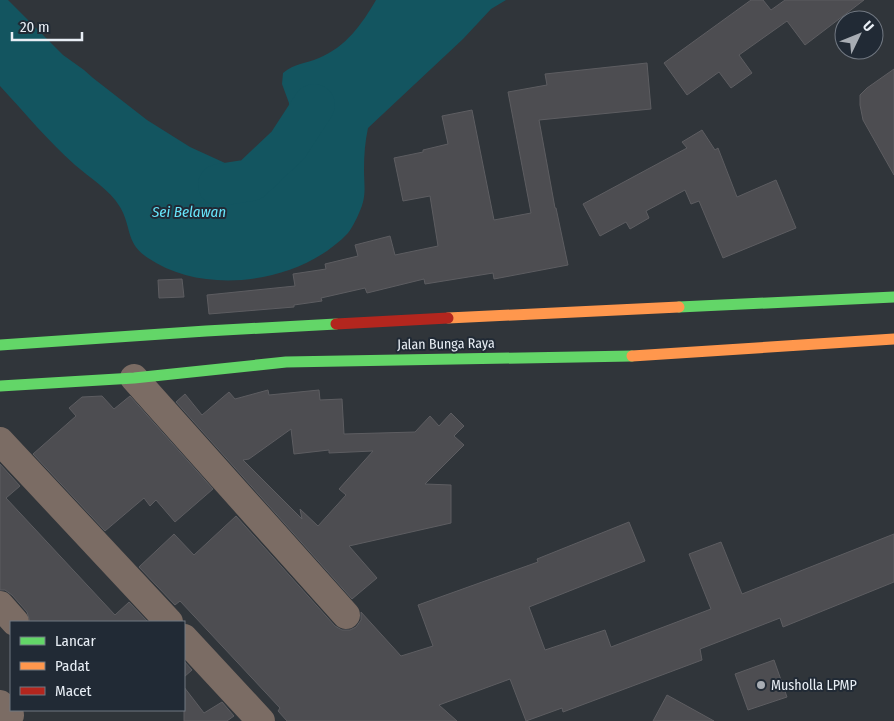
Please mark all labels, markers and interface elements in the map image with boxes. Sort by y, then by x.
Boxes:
scale bar [12,10,82,42]
north arrow [834,10,884,60]
text: 20 m [20,18,50,36]
text: U [859,18,877,35]
water label: Sei Belawan [151,203,226,221]
street label: Jalan Bunga Raya [397,335,495,353]
legend [10,621,185,711]
text: Lancar [55,632,96,650]
text: Padat [55,657,90,675]
place label: Musholla LPMP [771,677,857,694]
marker: Musholla LPMP [755,679,767,691]
text: Macet [55,682,92,700]

